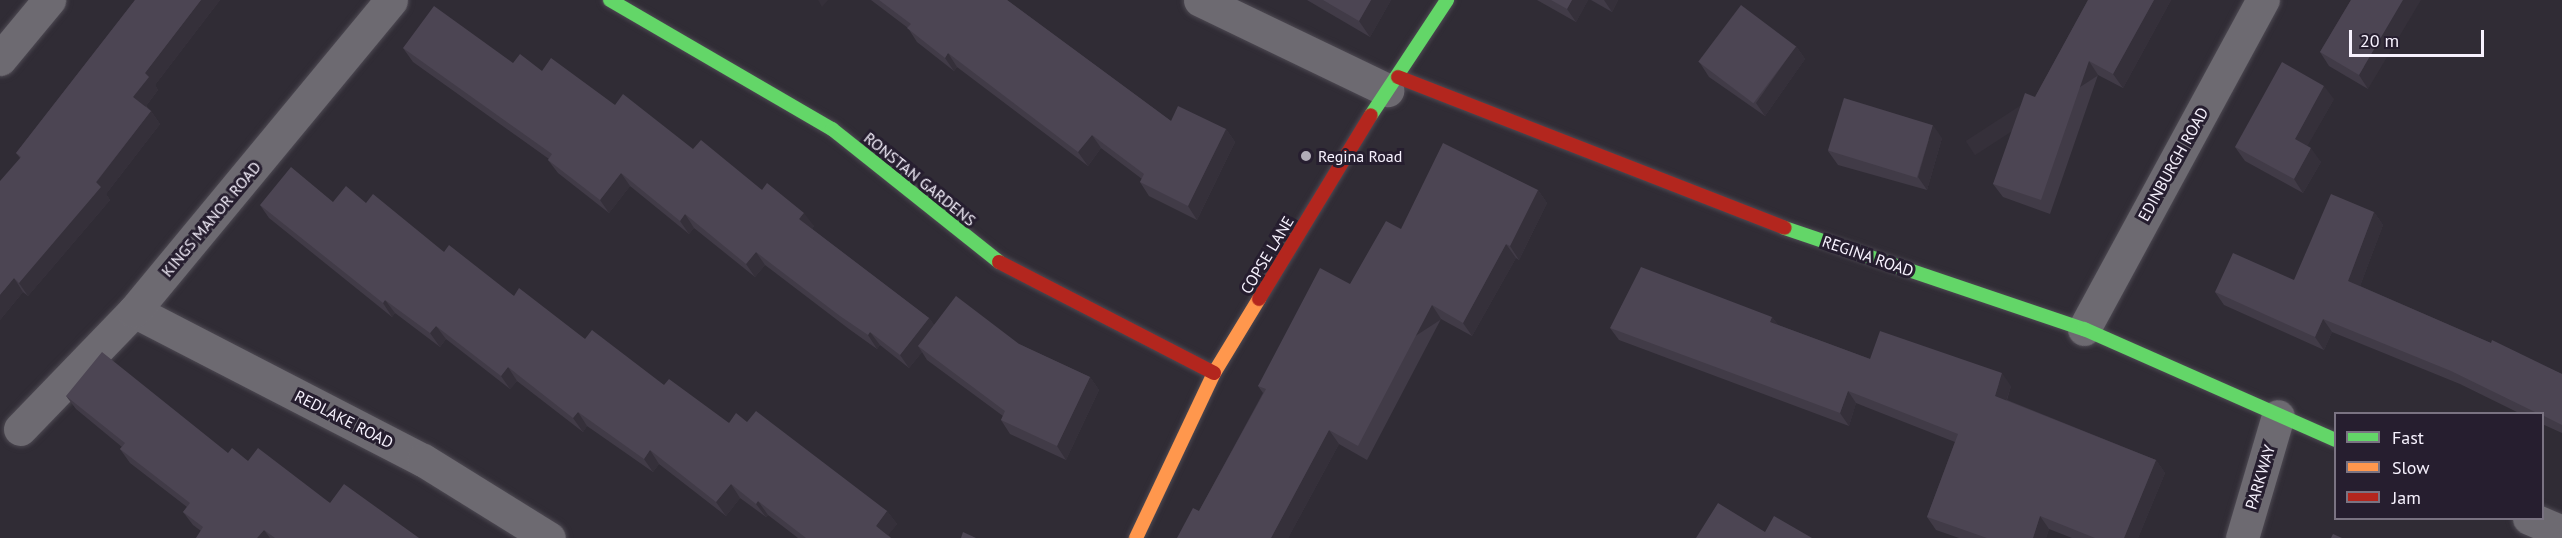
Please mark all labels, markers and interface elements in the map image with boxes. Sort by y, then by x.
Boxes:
scale bar [2352,18,2487,56]
text: 20 m [2360,29,2399,52]
street label: EDINBURGH ROAD [2134,104,2212,224]
street label: RONSTAN GARDENS [860,128,980,230]
place label: Regina Road [1318,146,1402,166]
marker: Regina Road [1299,149,1313,163]
street label: KINGS MANOR ROAD [157,158,265,280]
street label: COPSE LANE [1236,213,1298,297]
street label: REGINA ROAD [1819,231,1917,281]
street label: REDLAKE ROAD [291,386,397,452]
legend [2334,412,2544,520]
text: Fast [2392,426,2424,449]
street label: PARKWAY [2241,442,2279,512]
text: Slow [2392,456,2430,479]
text: Jam [2392,486,2421,509]

